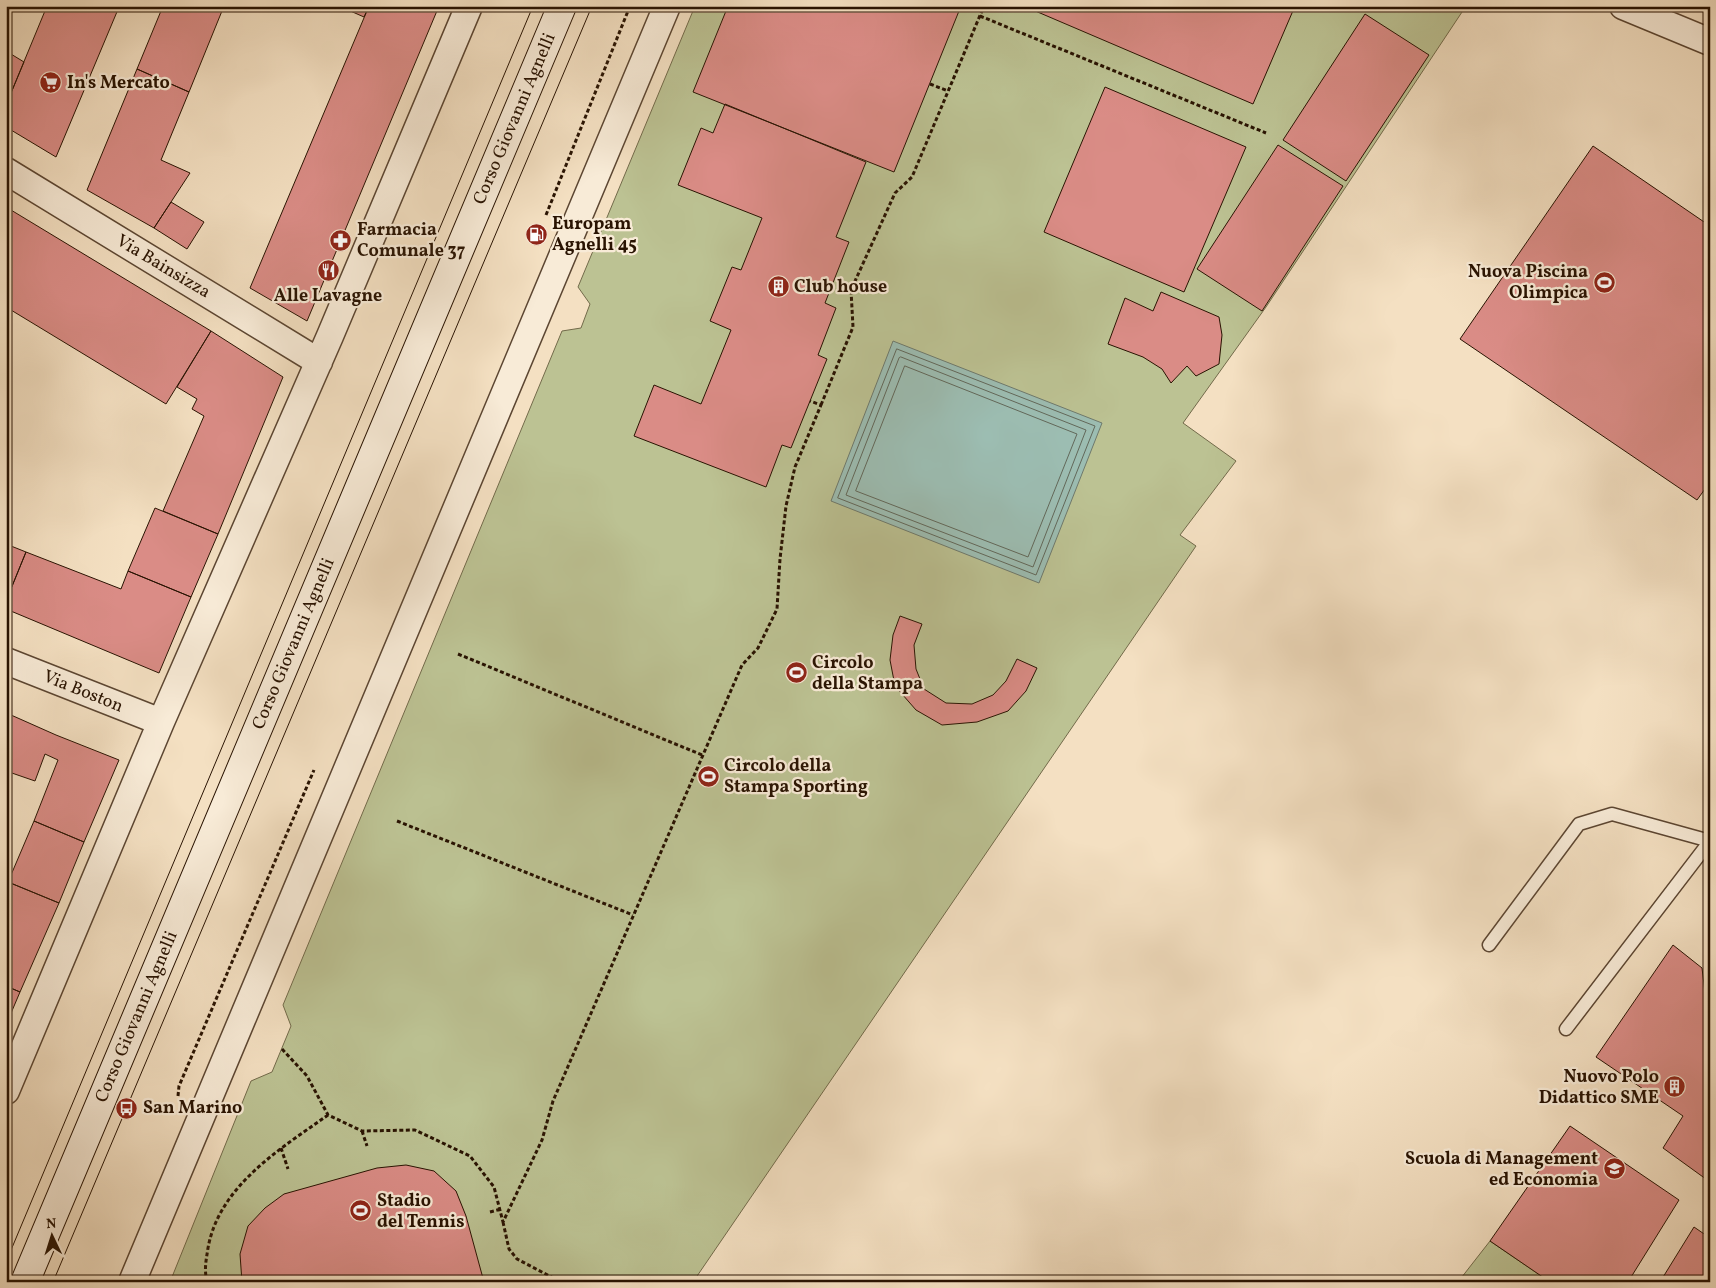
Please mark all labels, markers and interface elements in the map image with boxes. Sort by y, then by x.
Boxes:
street label: Corso Giovanni Agnelli [468,29,562,209]
supermarket icon: In's Mercato [39,71,63,95]
place label: In's Mercato [67,71,170,96]
place label: Europam Agnelli 45 [552,212,637,258]
place label: Farmacia Comunale 37 [357,218,466,264]
fuel station icon: Europam Agnelli 45 [524,222,548,246]
pharmacy icon: Farmacia Comunale 37 [329,228,353,252]
street label: Via Bainsizza [111,229,215,305]
restaurant icon: Alle Lavagne [316,259,340,283]
place label: Nuova Piscina Olimpica [1468,260,1588,306]
sports icon: Nuova Piscina Olimpica [1592,270,1616,294]
building icon: Club house [766,275,790,299]
place label: Club house [794,275,887,300]
place label: Alle Lavagne [274,284,382,309]
street label: Corso Giovanni Agnelli [247,554,341,734]
place label: Circolo della Stampa [812,651,923,697]
sports icon: Circolo della Stampa [784,661,808,685]
street label: Via Boston [39,665,127,719]
place label: Circolo della Stampa Sporting [724,754,868,800]
sports icon: Circolo della Stampa Sporting [696,764,720,788]
street label: Corso Giovanni Agnelli [90,927,184,1107]
place label: Nuovo Polo Didattico SME [1539,1065,1659,1111]
building icon: Nuovo Polo Didattico SME [1663,1075,1687,1099]
bus stop icon: San Marino [115,1096,139,1120]
place label: San Marino [143,1096,242,1121]
place label: Scuola di Management ed Economia [1405,1147,1598,1193]
school or university icon: Scuola di Management ed Economia [1602,1157,1626,1181]
place label: Stadio del Tennis [377,1189,464,1235]
sports icon: Stadio del Tennis [349,1199,373,1223]
north arrow [28,1210,78,1260]
text: N [45,1215,57,1234]

